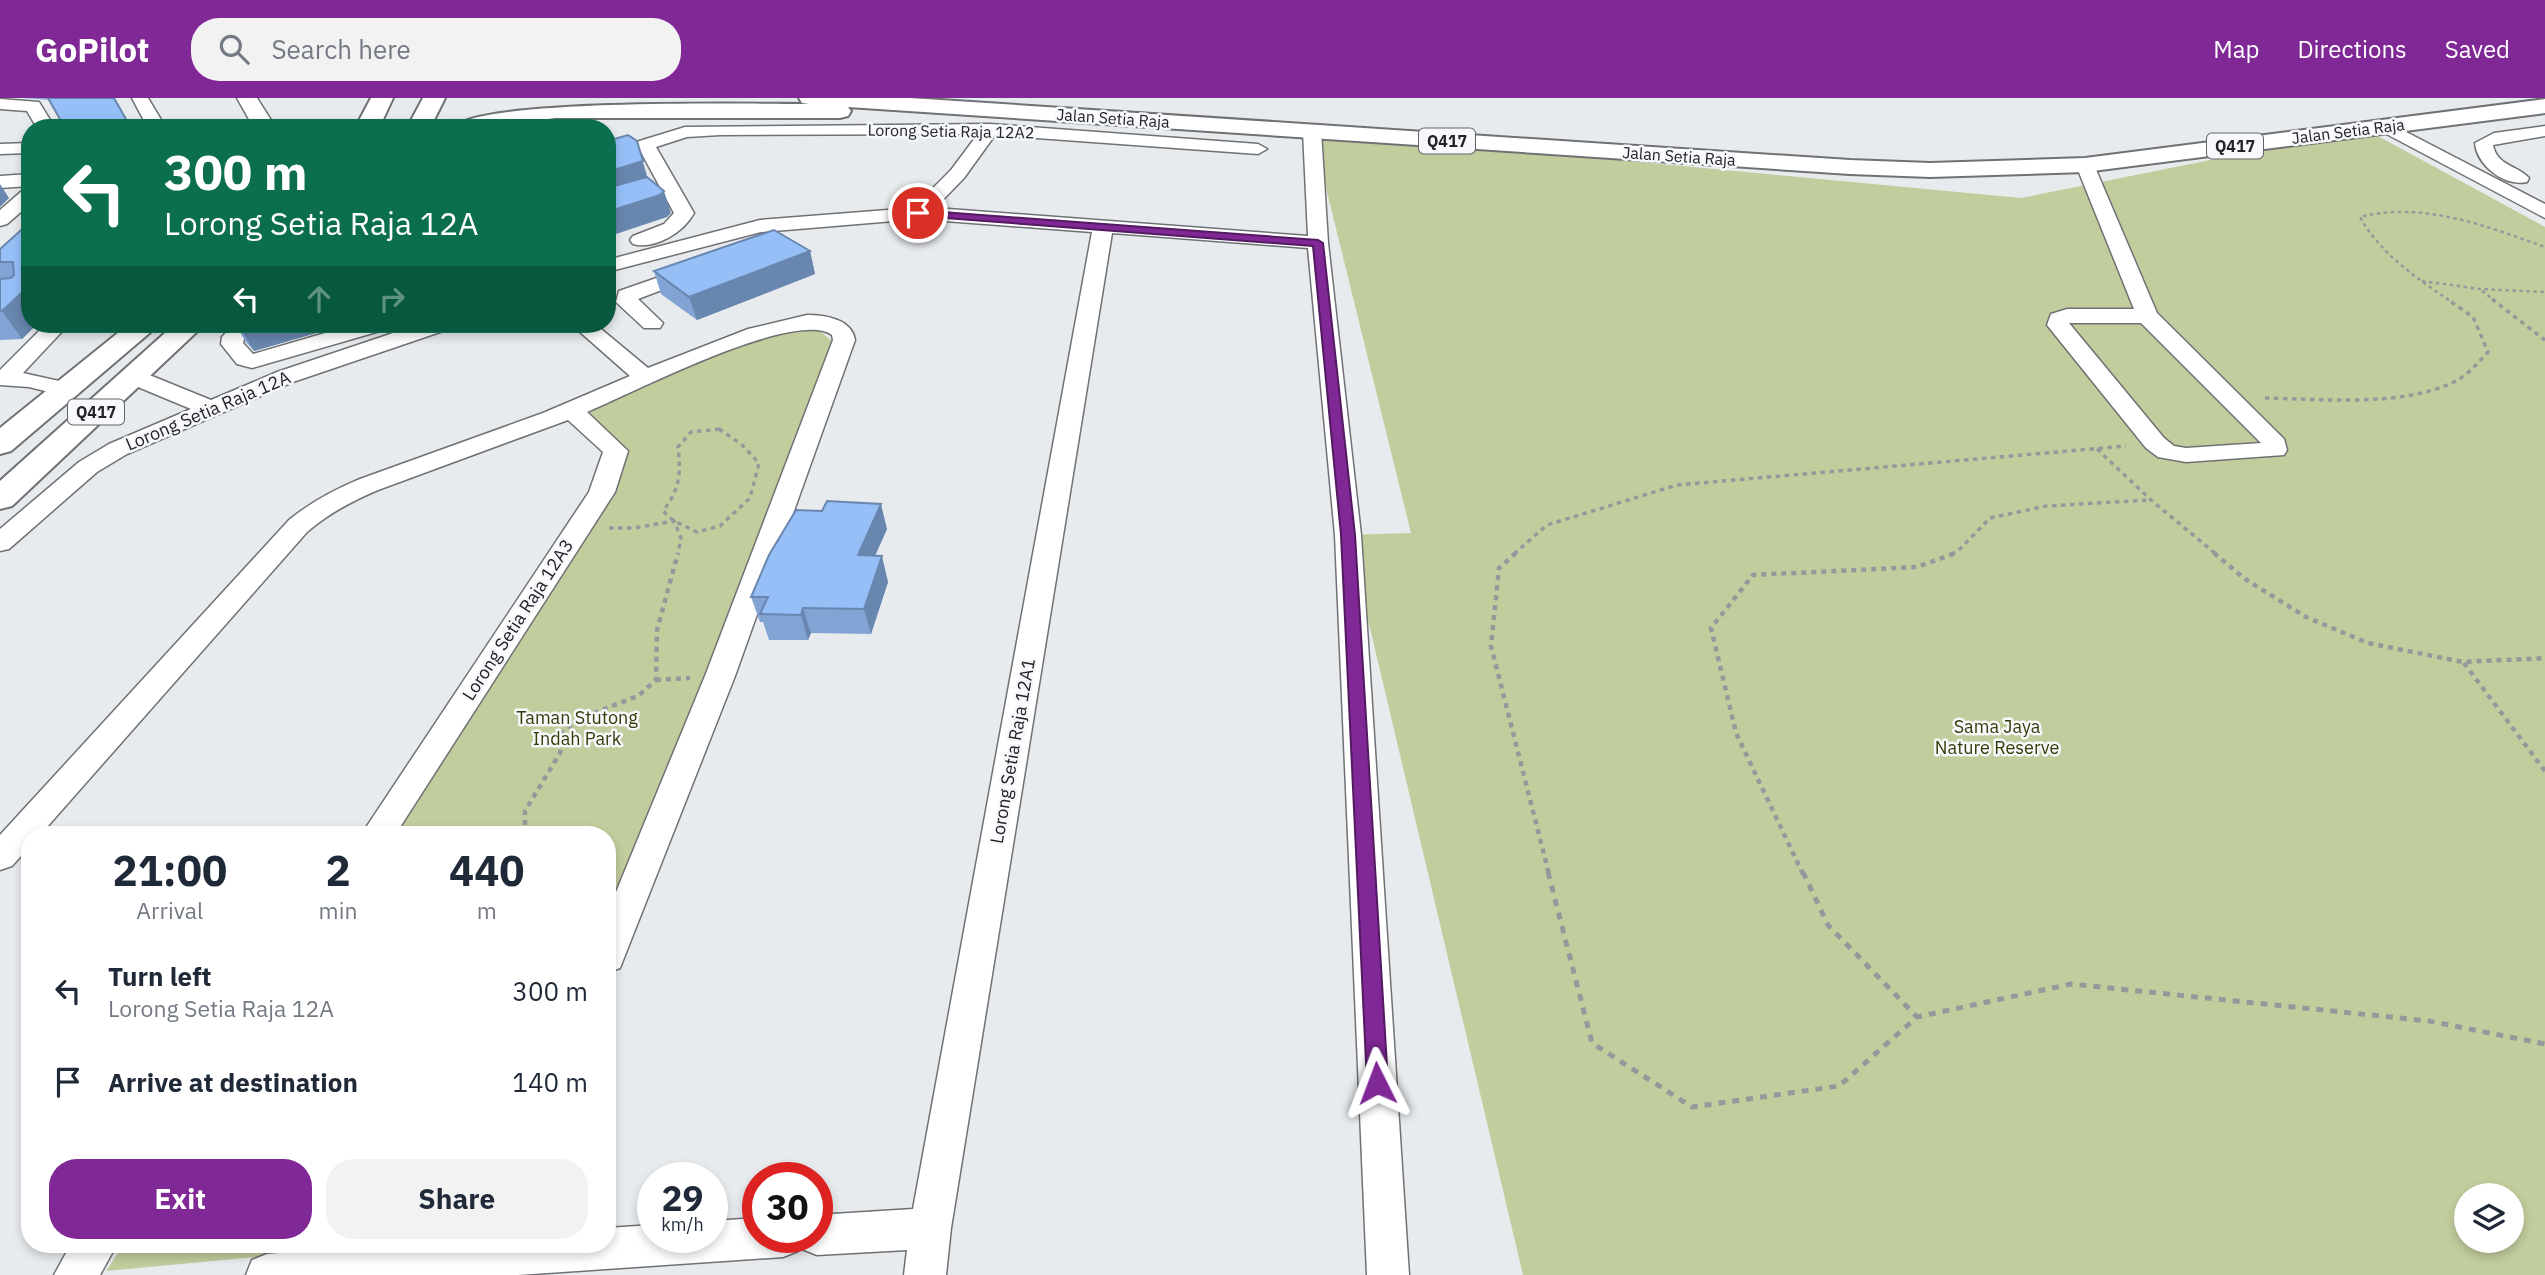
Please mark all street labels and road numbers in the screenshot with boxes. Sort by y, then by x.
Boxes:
street label: Jalan Setia Raja [1056,104,1171,132]
street label: Jalan Setia Raja [2290,114,2406,148]
street label: Lorong Setia Raja 12A2 [867,120,1035,142]
road number: Q417 [1419,129,1475,154]
road number: Q417 [2207,134,2263,158]
street label: Jalan Setia Raja [1622,142,1737,170]
street label: Lorong Setia Raja 12A [122,365,294,456]
road number: Q417 [68,400,124,424]
street label: Lorong Setia Raja 12A3 [457,535,578,705]
street label: Lorong Setia Raja 12A1 [985,656,1040,845]

